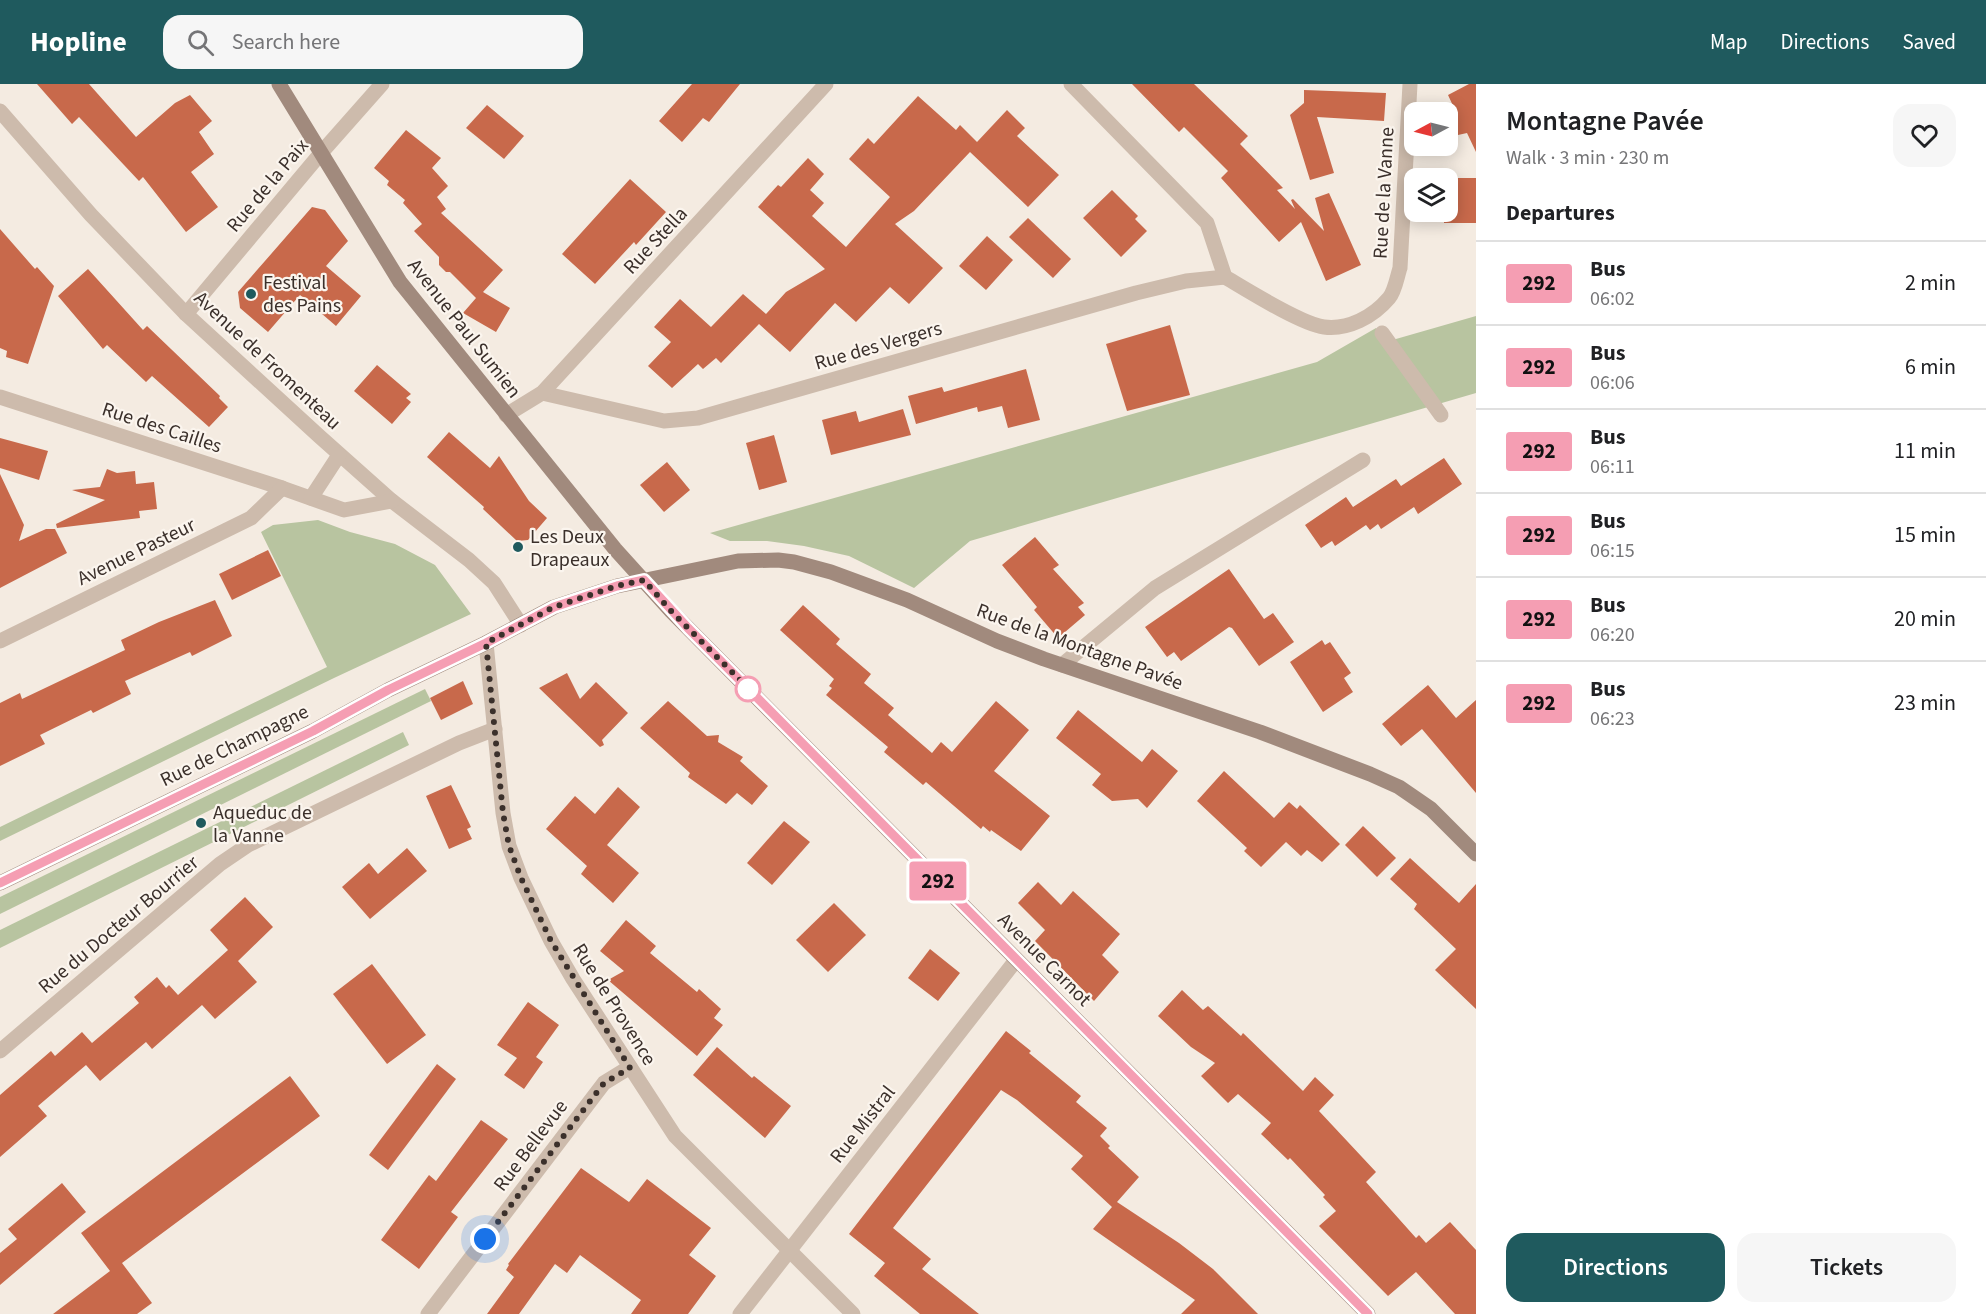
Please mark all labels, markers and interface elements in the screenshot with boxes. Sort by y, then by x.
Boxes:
search box [163,15,583,69]
text: Hopline [30,22,127,62]
icon: search [184,26,217,59]
text: Search here [232,26,340,58]
text: Map [1710,27,1748,57]
text: Directions [1781,27,1869,57]
text: Saved [1902,27,1956,57]
text: Montagne Pavée [1506,101,1704,141]
north arrow [1404,102,1458,156]
map controls [1404,102,1458,222]
button: heart [1893,104,1956,167]
street label: Rue de la Vanne [1367,126,1401,260]
street label: Rue de la Paix [220,133,315,239]
text: Walk · 3 min · 230 m [1506,144,1669,172]
button: layers [1404,168,1458,222]
text: Departures [1506,197,1615,229]
street label: Rue Stella [617,201,694,281]
street label: Avenue Paul Sumien [401,253,528,404]
text: Bus [1590,253,1626,285]
text: 2 min [1905,267,1956,299]
text: 292 [1522,268,1556,298]
place label: Festival des Pains [263,269,341,320]
street label: Avenue de Fromenteau [187,285,347,437]
text: 06:02 [1590,285,1635,313]
marker: Festival des Pains [244,287,258,301]
street label: Rue des Vergers [811,314,945,378]
text: Bus [1590,337,1626,369]
text: 6 min [1905,351,1956,383]
text: 292 [1522,352,1556,382]
text: 06:06 [1590,369,1635,397]
street label: Rue des Cailles [98,395,225,461]
text: Bus [1590,421,1626,453]
text: 11 min [1894,435,1956,467]
text: 292 [1522,436,1556,466]
text: 06:11 [1590,453,1635,481]
text: Bus [1590,505,1626,537]
street label: Avenue Pasteur [73,511,200,593]
text: 15 min [1894,519,1956,551]
text: 292 [1522,520,1556,550]
place label: Les Deux Drapeaux [530,523,610,574]
text: 06:15 [1590,537,1635,565]
marker: Les Deux Drapeaux [511,540,525,554]
text: Bus [1590,589,1626,621]
street label: Rue de la Montagne Pavée [973,597,1187,697]
text: 20 min [1894,603,1956,635]
text: 292 [1522,604,1556,634]
text: 06:20 [1590,621,1635,649]
text: Bus [1590,673,1626,705]
unlabelled marker [735,676,761,702]
text: 23 min [1894,687,1956,719]
text: 292 [1522,688,1556,718]
street label: Rue de Champagne [155,698,313,794]
text: 06:23 [1590,705,1635,733]
place label: Aqueduc de la Vanne [213,799,312,850]
marker: Aqueduc de la Vanne [194,816,208,830]
street label: Rue du Docteur Bourrier [32,849,205,1000]
line badge: 292 [904,862,972,900]
text: 292 [921,866,955,896]
street label: Avenue Carnot [991,907,1098,1013]
street label: Rue de Provence [566,938,663,1071]
street label: Rue Mistral [823,1080,902,1169]
street label: Rue Bellevue [487,1094,575,1197]
your location [470,1224,500,1254]
button: Directions [1506,1233,1725,1302]
button: Tickets [1737,1233,1956,1302]

